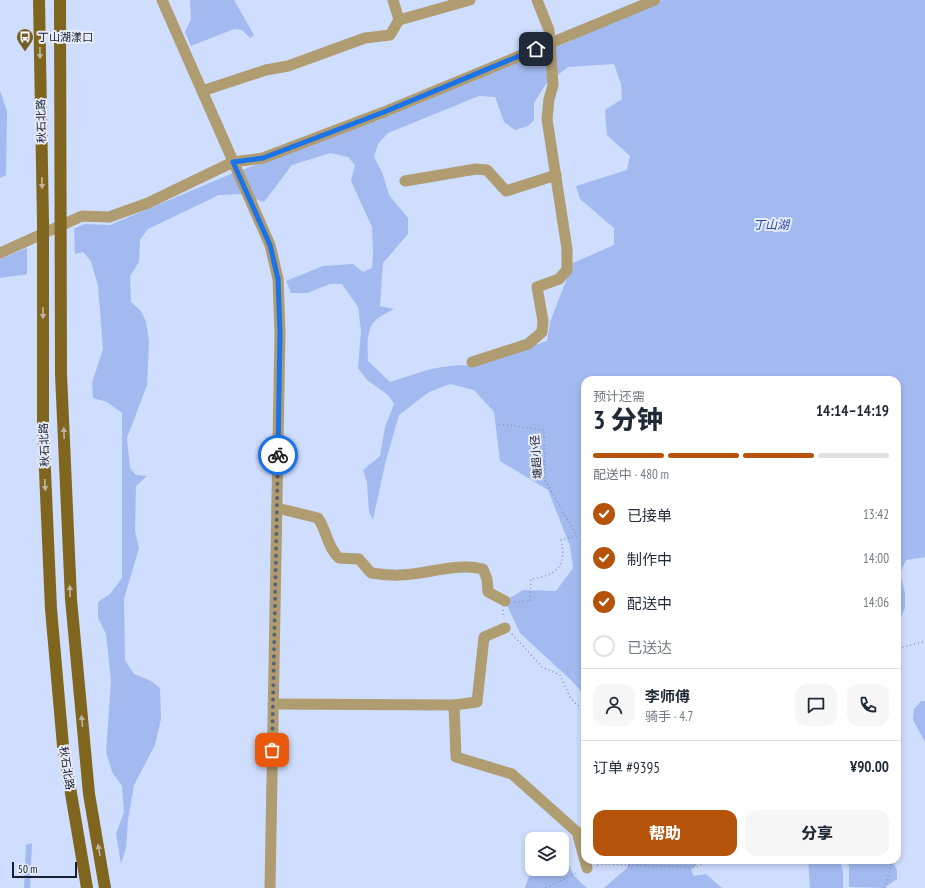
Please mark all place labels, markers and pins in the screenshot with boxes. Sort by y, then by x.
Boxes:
bus stop icon: 丁山湖漾口 [15,27,35,52]
place label: 丁山湖漾口 [38,30,93,44]
pin [519,32,553,66]
pin [255,733,289,767]

